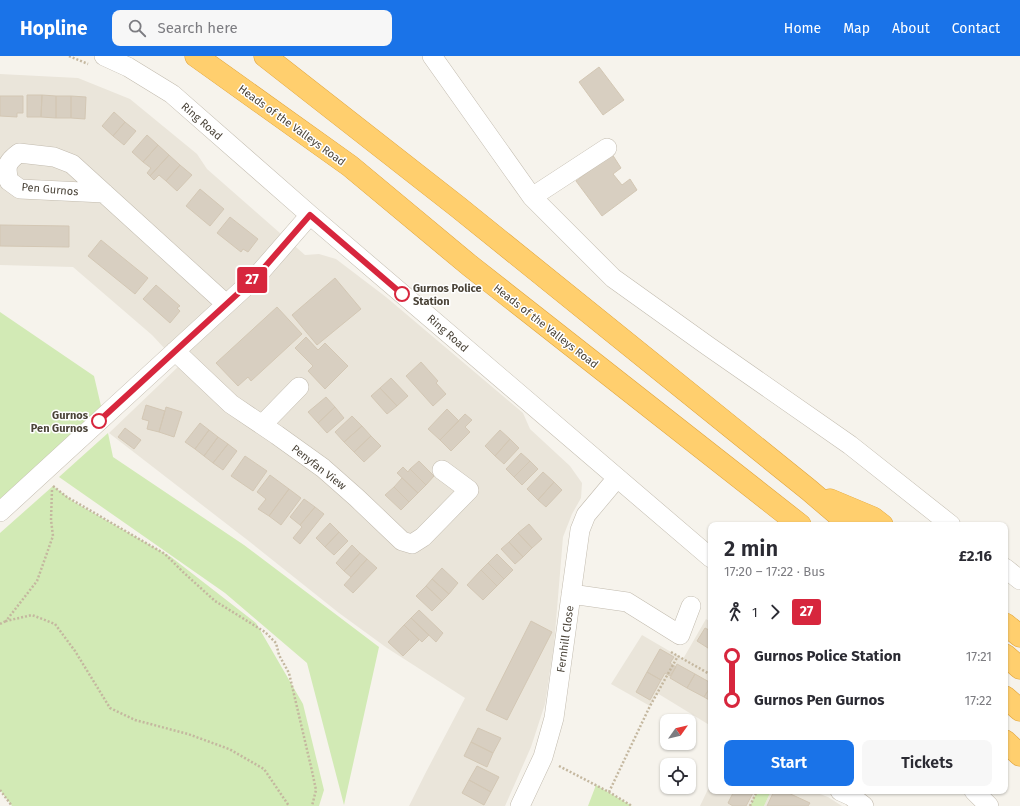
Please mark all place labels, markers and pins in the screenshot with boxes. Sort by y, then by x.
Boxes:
place label: Gurnos Police Station [413,282,482,308]
marker: Gurnos Police Station [394,286,410,302]
place label: Gurnos Pen Gurnos [31,409,89,435]
marker: Gurnos Pen Gurnos [91,413,107,429]

